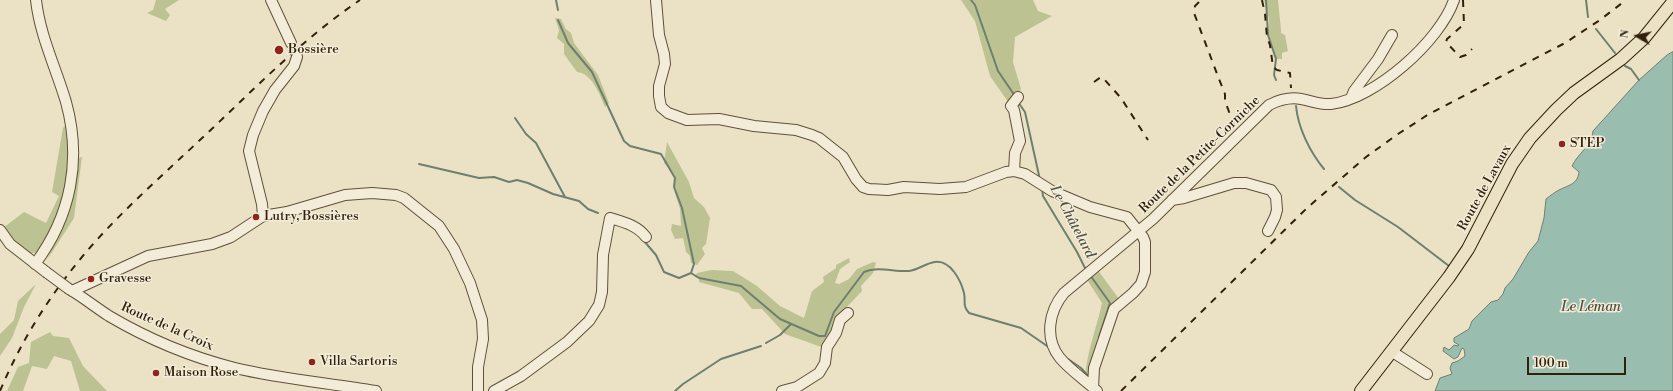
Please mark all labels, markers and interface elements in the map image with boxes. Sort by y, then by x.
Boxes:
north arrow [1617,16,1657,56]
text: N [1618,29,1633,40]
place label: Bossière [288,42,339,58]
marker: Bossière [273,44,285,56]
street label: Route de la Petite-Corniche [1136,93,1264,217]
place label: STEP [1570,136,1604,152]
marker: STEP [1557,139,1567,149]
street label: Route de Lavaux [1455,142,1515,234]
water label: Le Châtelard [1046,183,1098,261]
place label: Lutry, Bossières [264,209,359,225]
marker: Lutry, Bossières [251,212,261,222]
place label: Gravesse [99,271,151,287]
marker: Gravesse [86,274,96,284]
street label: Route de la Croix [118,300,216,354]
water label: Le Léman [1561,300,1621,316]
scale bar [1529,349,1628,375]
place label: Villa Sartoris [320,354,397,370]
text: 100 m [1534,356,1568,371]
marker: Villa Sartoris [307,357,317,367]
place label: Maison Rose [164,365,238,381]
marker: Maison Rose [151,368,161,378]

